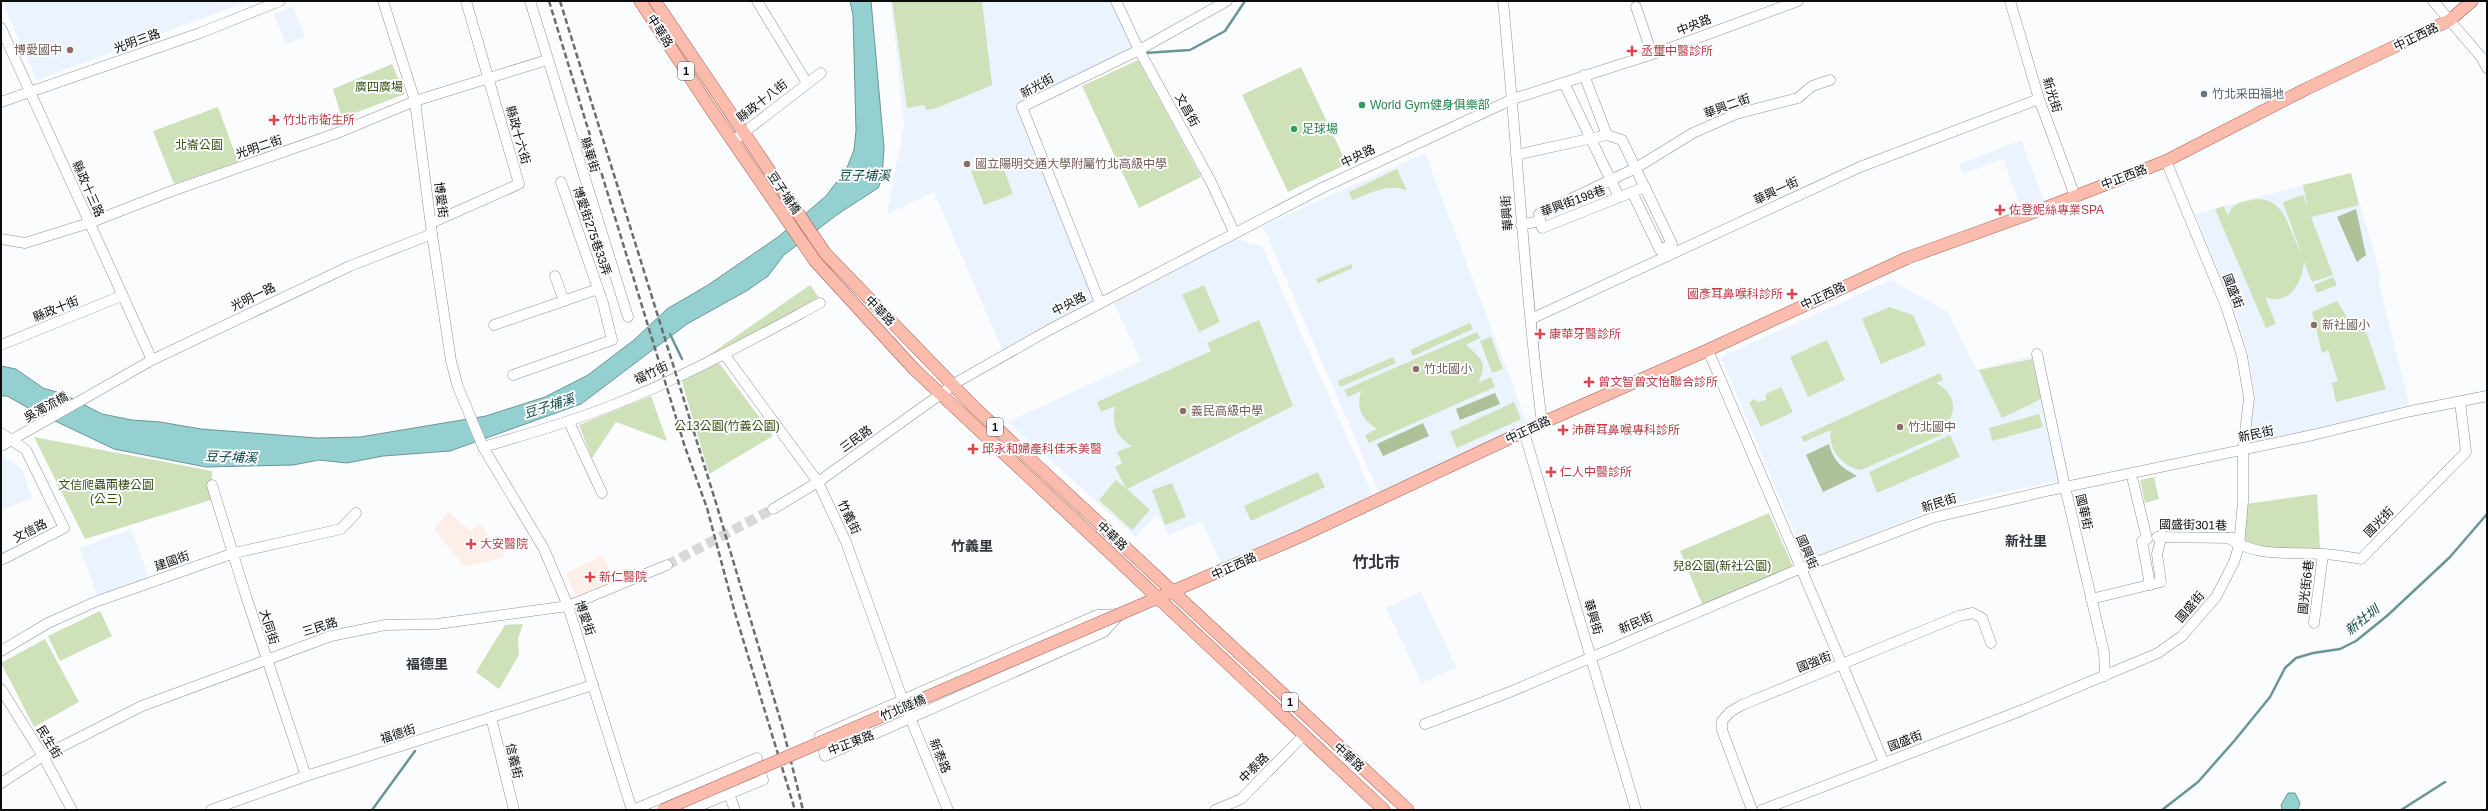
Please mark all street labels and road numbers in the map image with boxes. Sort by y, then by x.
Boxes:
street label: 中華路 [644,12,676,50]
street label: 中央路 [1675,12,1713,38]
street label: 中正西路 [2391,20,2441,54]
street label: 光明三路 [112,26,162,56]
road number: 1 [678,62,694,80]
street label: 新光街 [1018,71,1056,101]
street label: 新光街 [2040,76,2064,114]
street label: 縣政十八街 [734,77,790,125]
street label: 文昌街 [1172,91,1202,129]
street label: 華興二街 [1702,91,1752,121]
street label: 縣政十六街 [503,104,533,166]
street label: 光明二街 [234,133,284,161]
street label: 縣華街 [578,136,602,174]
street label: 中央路 [1339,142,1377,170]
street label: 縣政十三路 [69,159,107,219]
street label: 中正西路 [2099,162,2149,192]
street label: 豆子埔橋 [765,169,803,217]
street label: 華興一街 [1751,175,1801,207]
street label: 博愛街 [432,181,450,219]
street label: 華興街198巷 [1539,183,1607,219]
street label: 博愛街275巷33弄 [570,185,614,277]
street label: 華興街 [1498,194,1516,232]
street label: 國盛街 [2220,272,2246,310]
street label: 光明一路 [228,280,278,314]
street label: 中正西路 [1798,280,1848,312]
street label: 中央路 [1050,290,1088,318]
street label: 中華路 [862,293,898,329]
street label: 縣政十街 [31,294,81,324]
street label: 福竹街 [632,359,670,387]
street label: 吳濁流橋 [22,389,70,425]
street label: 中正西路 [1503,414,1553,446]
road number: 1 [987,418,1003,436]
street label: 三民路 [837,423,875,455]
street label: 新民街 [2237,423,2275,445]
street label: 新民街 [1920,491,1958,515]
street label: 國華街 [2073,493,2095,531]
street label: 竹義街 [835,498,863,536]
street label: 國光街 [2361,504,2397,540]
street label: 文信路 [11,517,49,545]
street label: 國盛街301巷 [2159,517,2227,533]
street label: 中華路 [1094,519,1130,553]
street label: 國興街 [1794,533,1820,571]
street label: 建國街 [153,549,191,573]
street label: 中正西路 [1209,550,1259,582]
street label: 國光街6巷 [2296,559,2316,615]
street label: 國盛街 [2173,589,2207,625]
street label: 華興街 [1581,598,1605,636]
street label: 博愛街 [573,599,597,637]
street label: 大同街 [257,608,281,646]
street label: 新民街 [1617,610,1655,636]
street label: 三民路 [301,615,339,639]
street label: 國強街 [1795,649,1833,675]
street label: 竹北陸橋 [878,692,928,724]
road number: 1 [1282,693,1298,711]
street label: 福德街 [379,722,417,746]
street label: 民生街 [34,723,64,761]
street label: 中正東路 [826,728,876,758]
street label: 國盛街 [1886,728,1924,754]
street label: 新泰路 [927,737,953,775]
street label: 中華路 [1331,740,1367,774]
street label: 信義街 [503,742,525,780]
street label: 中泰路 [1236,750,1272,786]

